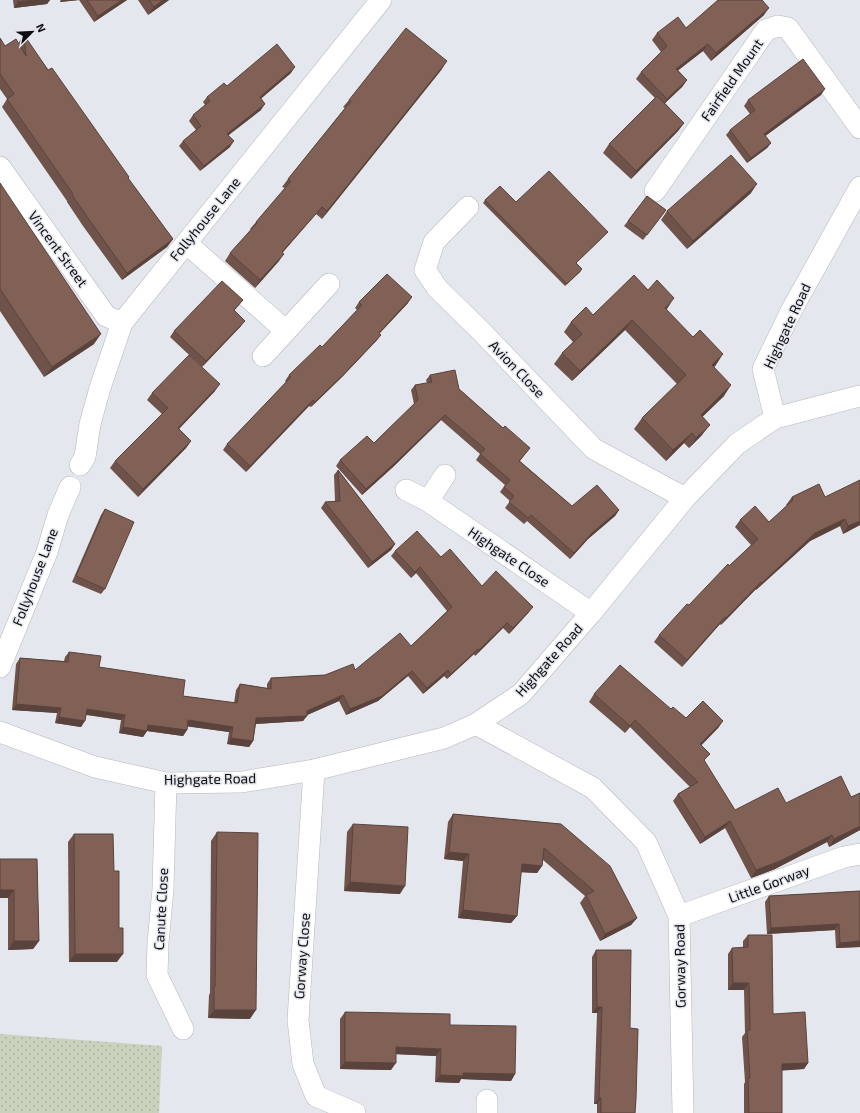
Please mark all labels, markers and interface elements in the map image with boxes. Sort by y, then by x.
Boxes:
north arrow [12,12,52,52]
text: N [34,21,49,34]
street label: Fairfield Mount [697,35,766,124]
street label: Follyhouse Lane [166,173,244,264]
street label: Vincent Street [25,207,92,290]
street label: Highgate Road [759,280,814,371]
street label: Avion Close [486,336,549,401]
street label: Highgate Close [465,523,553,590]
street label: Follyhouse Lane [8,526,61,628]
street label: Highgate Road [511,620,586,700]
street label: Highgate Road [164,769,256,788]
street label: Little Gorway [726,861,812,906]
street label: Canute Close [150,867,171,951]
street label: Gorway Close [290,912,313,1000]
street label: Gorway Road [670,924,689,1008]

